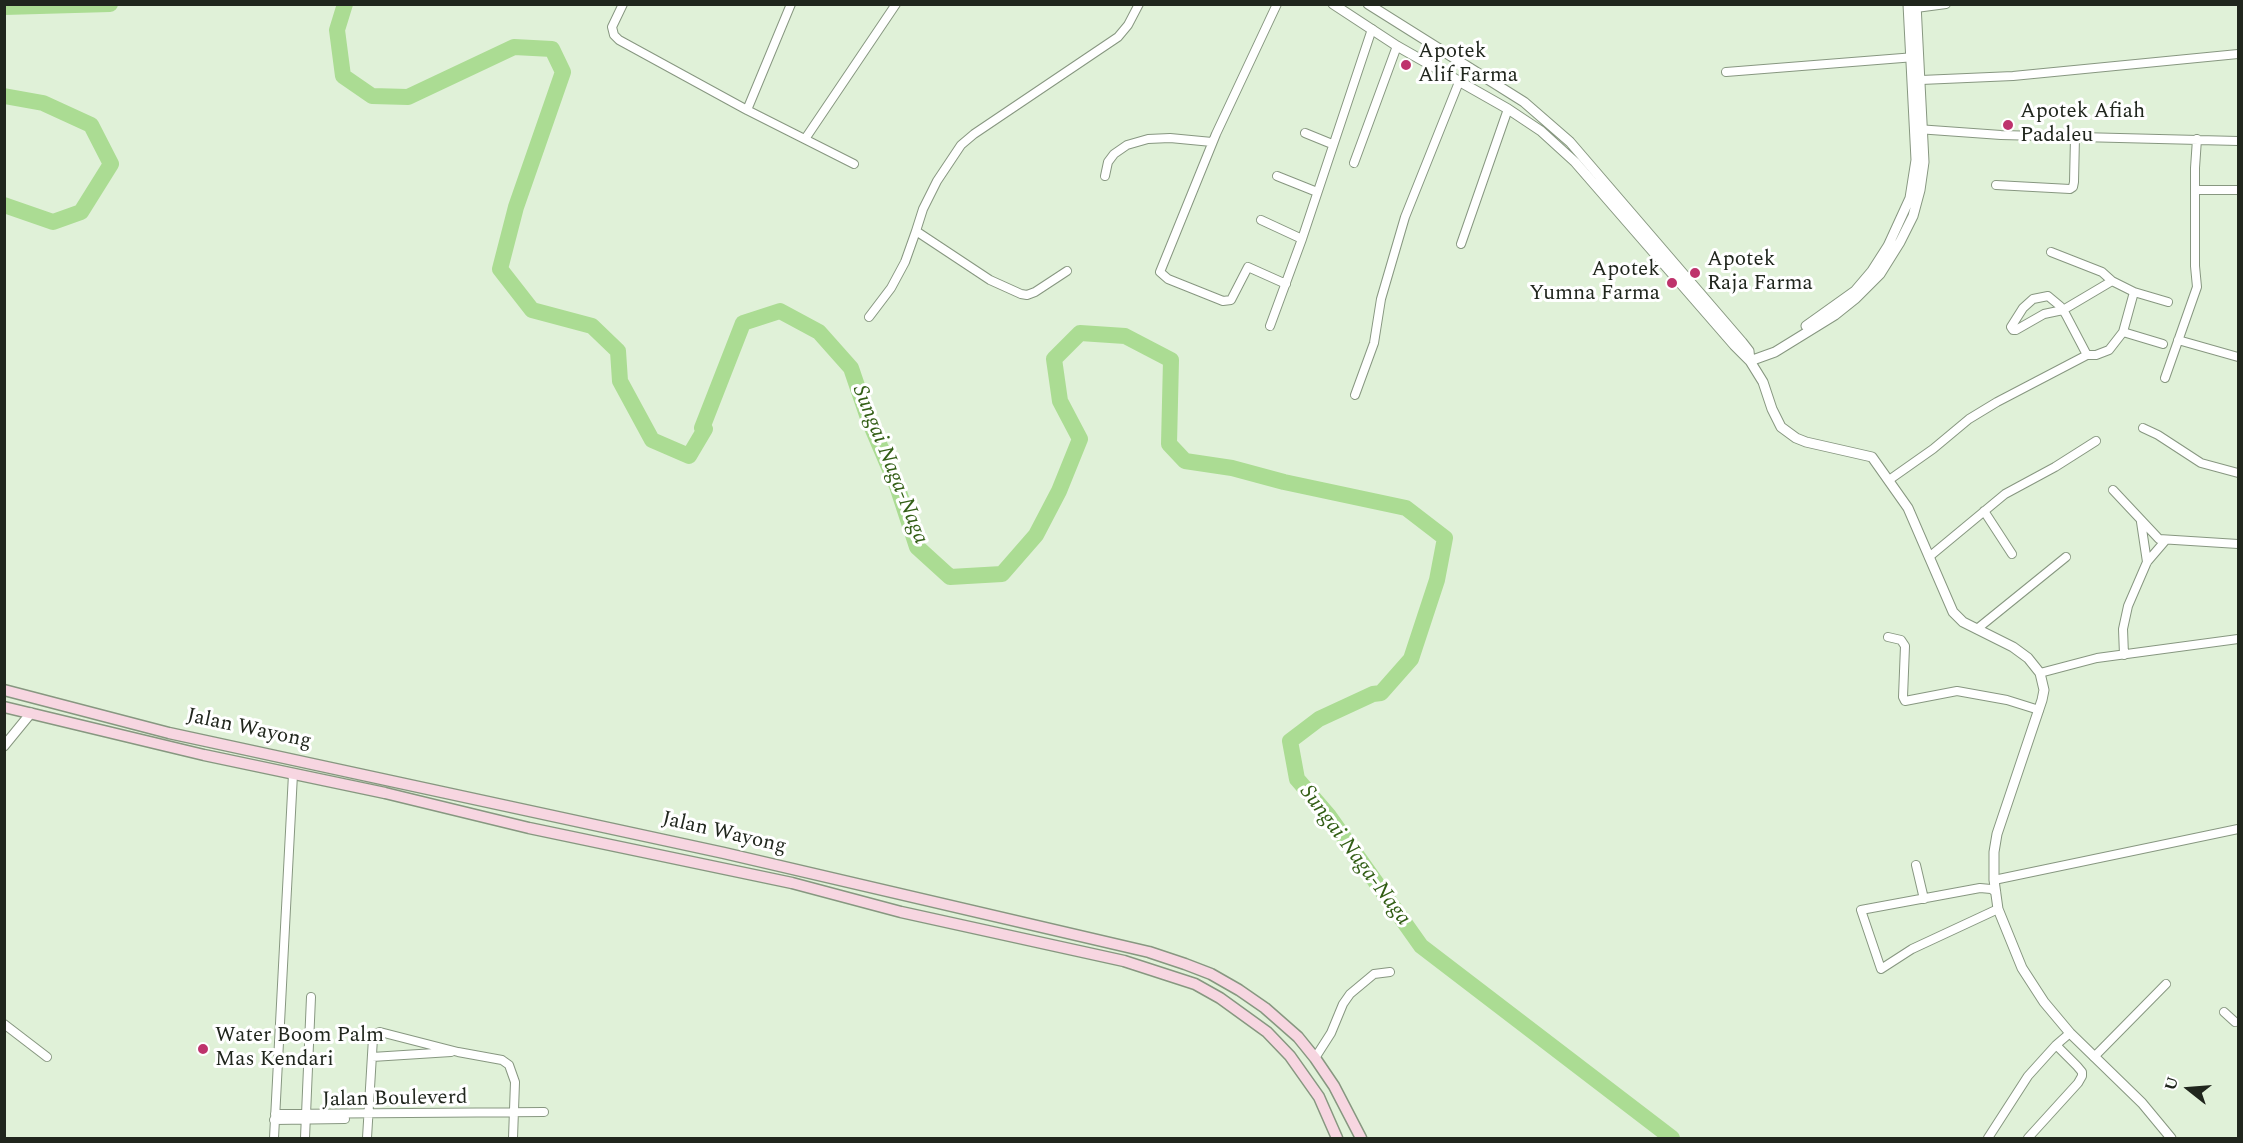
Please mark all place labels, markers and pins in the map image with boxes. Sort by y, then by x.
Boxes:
place label: Apotek Alif Farma [1418,40,1518,90]
marker: Apotek Alif Farma [1399,58,1413,72]
place label: Apotek Afiah Padaleu [2020,100,2145,150]
marker: Apotek Afiah Padaleu [2001,118,2015,132]
place label: Apotek Raja Farma [1707,248,1813,298]
place label: Apotek Yumna Farma [1529,258,1660,308]
marker: Apotek Raja Farma [1688,266,1702,280]
marker: Apotek Yumna Farma [1665,276,1679,290]
place label: Water Boom Palm Mas Kendari [215,1024,384,1074]
marker: Water Boom Palm Mas Kendari [196,1042,210,1056]

